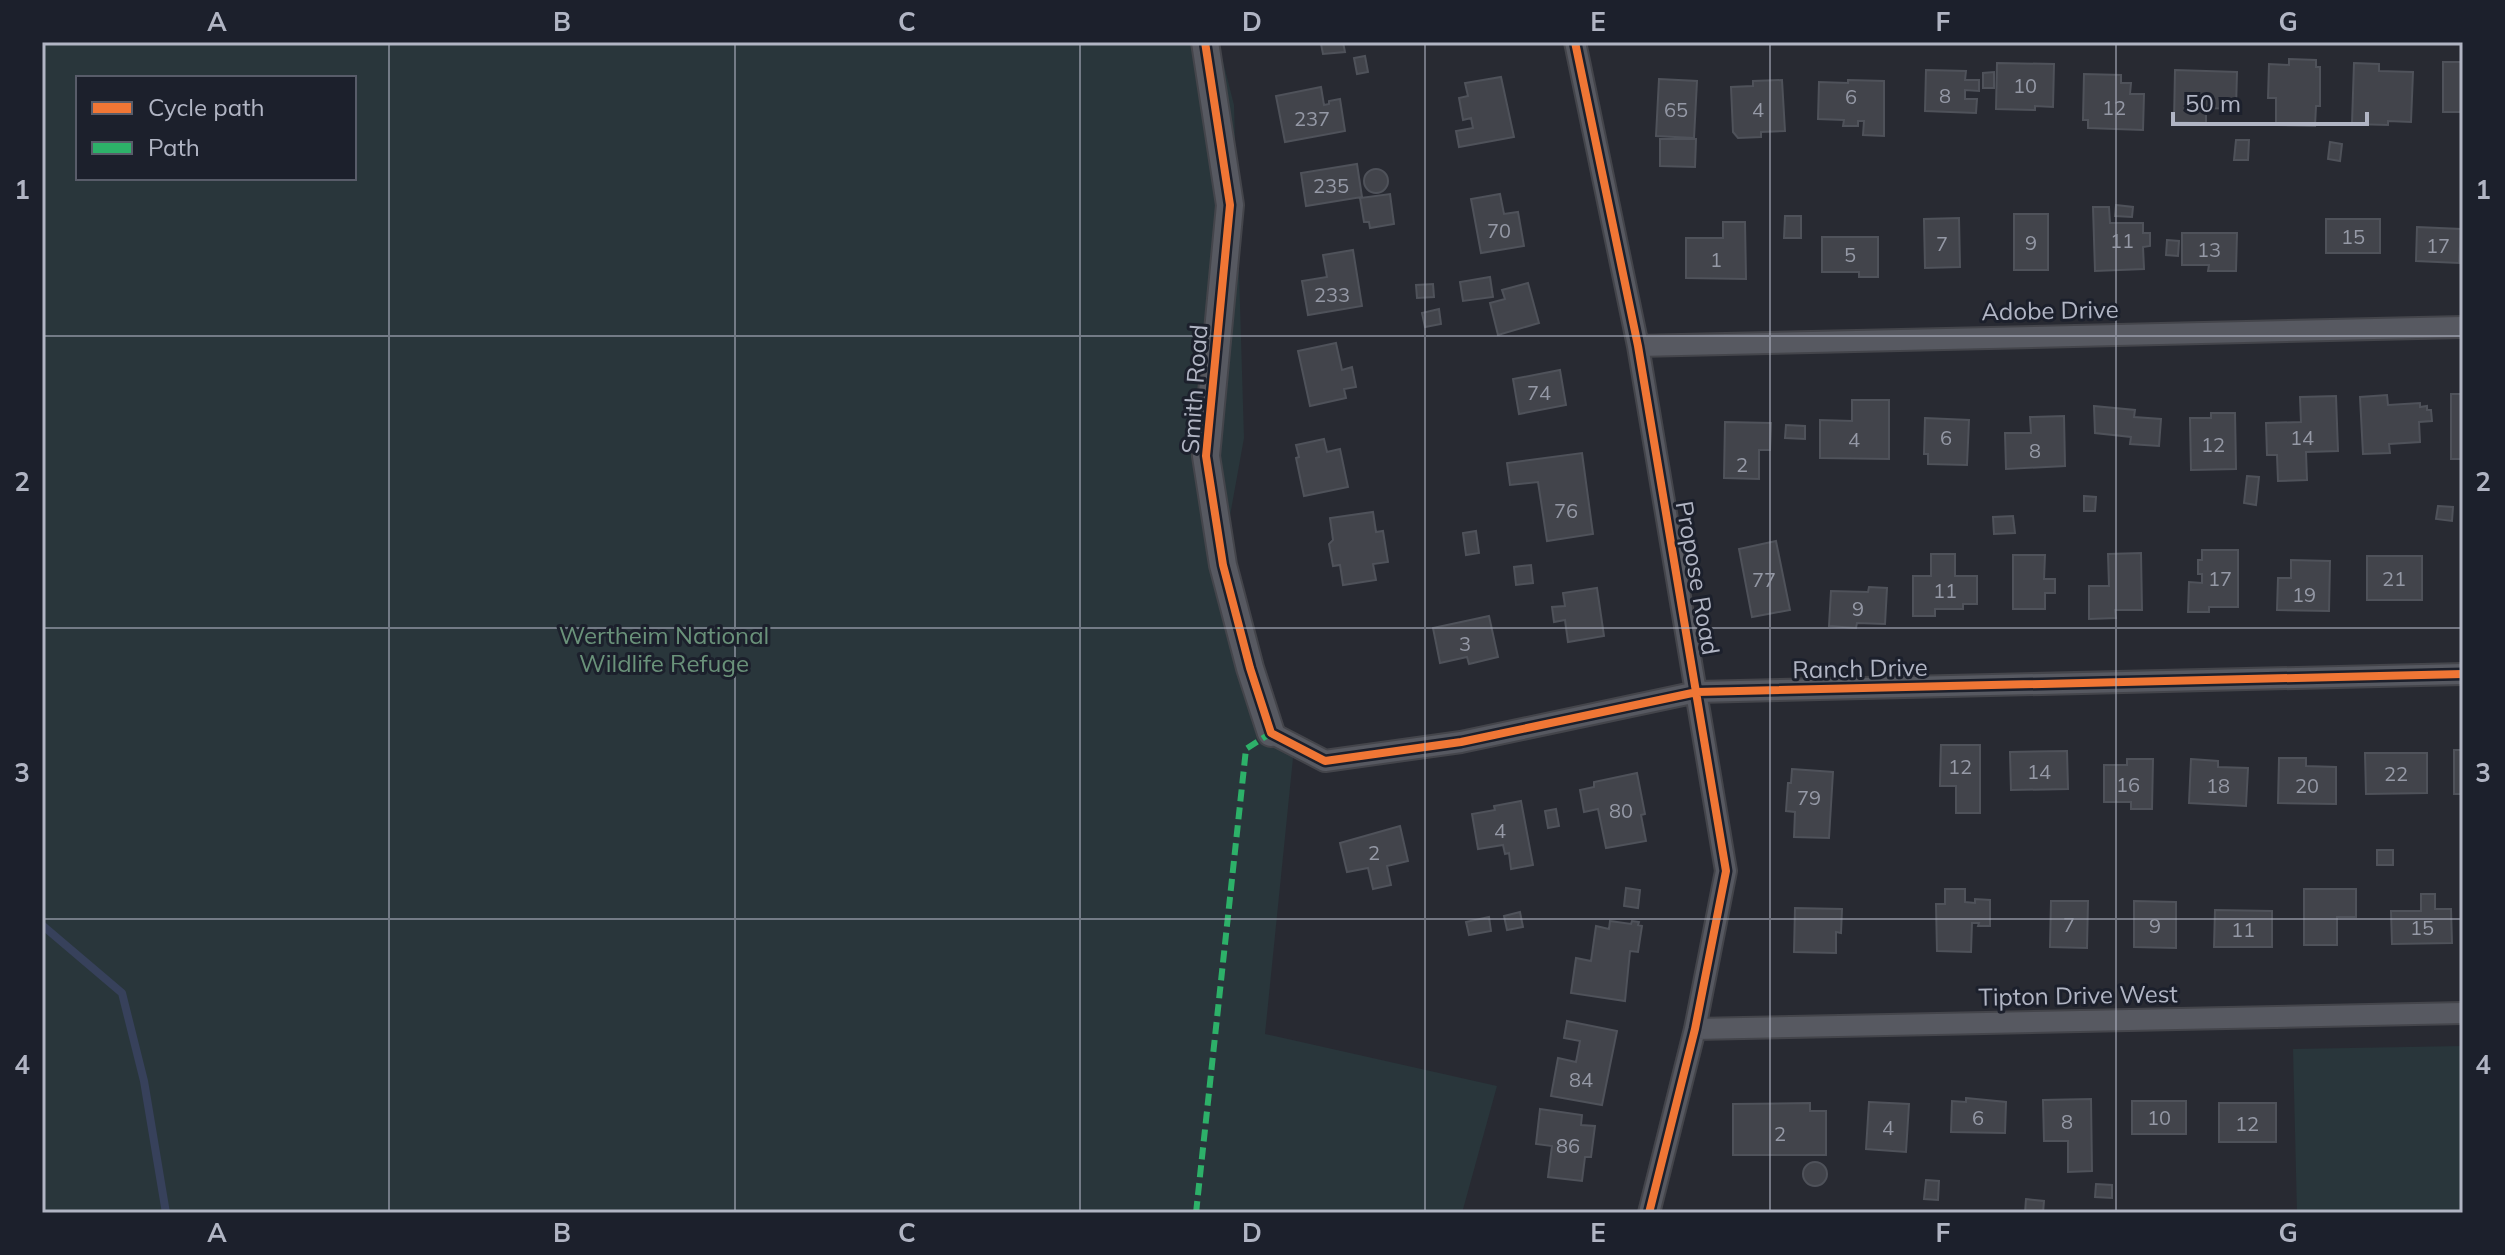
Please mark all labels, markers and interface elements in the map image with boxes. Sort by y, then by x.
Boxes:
text: A [207,5,227,38]
text: B [553,5,571,38]
text: C [898,5,916,38]
text: D [1242,5,1262,38]
text: E [1590,5,1606,38]
text: F [1936,5,1951,38]
text: G [2278,5,2298,38]
house number: 10 [2013,73,2037,98]
legend [76,76,356,180]
scale bar [2173,76,2367,126]
house number: 8 [1939,83,1951,108]
house number: 6 [1845,84,1857,109]
text: 50 m [2185,88,2241,118]
text: Cycle path [148,92,265,122]
house number: 12 [2102,95,2126,120]
house number: 65 [1664,97,1688,122]
house number: 4 [1752,97,1764,122]
house number: 237 [1294,106,1330,131]
text: Path [148,132,200,162]
text: 1 [14,173,30,206]
house number: 235 [1313,173,1349,198]
text: 1 [2475,173,2491,206]
house number: 70 [1487,218,1511,243]
house number: 15 [2341,224,2365,249]
house number: 11 [2110,228,2134,253]
house number: 9 [2025,230,2037,255]
house number: 7 [1936,231,1948,256]
house number: 17 [2426,233,2450,258]
house number: 13 [2197,237,2221,262]
house number: 5 [1844,242,1856,267]
house number: 1 [1710,247,1722,272]
house number: 233 [1314,282,1350,307]
street label: Adobe Drive [1981,294,2119,326]
street label: Smith Road [1175,323,1213,455]
house number: 74 [1527,380,1551,405]
house number: 6 [1940,425,1952,450]
house number: 14 [2290,425,2314,450]
house number: 4 [1848,427,1860,452]
house number: 12 [2201,432,2225,457]
house number: 8 [2029,438,2041,463]
house number: 2 [1736,452,1748,477]
text: 2 [14,465,30,498]
text: 2 [2475,465,2491,498]
house number: 76 [1554,498,1578,523]
street label: Propose Road [1670,499,1726,657]
house number: 17 [2208,566,2232,591]
house number: 21 [2382,566,2406,591]
house number: 77 [1752,567,1776,592]
house number: 11 [1933,578,1957,603]
house number: 19 [2292,582,2316,607]
house number: 9 [1852,596,1864,621]
park label: Wertheim National Wildlife Refuge [559,620,769,678]
house number: 3 [1459,631,1471,656]
street label: Ranch Drive [1792,652,1928,684]
house number: 12 [1948,754,1972,779]
text: 3 [14,756,30,789]
text: 3 [2475,756,2491,789]
house number: 14 [2027,759,2051,784]
house number: 22 [2384,761,2408,786]
house number: 16 [2116,772,2140,797]
house number: 18 [2206,773,2230,798]
house number: 20 [2295,773,2319,798]
house number: 79 [1797,785,1821,810]
house number: 80 [1609,798,1633,823]
house number: 4 [1494,818,1506,843]
house number: 2 [1368,840,1380,865]
house number: 7 [2063,912,2075,937]
house number: 9 [2149,913,2161,938]
house number: 15 [2410,915,2434,940]
house number: 11 [2231,917,2255,942]
street label: Tipton Drive West [1978,978,2178,1012]
text: 4 [14,1048,30,1081]
text: 4 [2475,1048,2491,1081]
house number: 84 [1569,1067,1593,1092]
house number: 6 [1972,1105,1984,1130]
house number: 10 [2147,1105,2171,1130]
house number: 8 [2061,1109,2073,1134]
house number: 12 [2235,1111,2259,1136]
house number: 4 [1882,1115,1894,1140]
house number: 2 [1774,1121,1786,1146]
house number: 86 [1556,1133,1580,1158]
text: A [207,1216,227,1249]
text: B [553,1216,571,1249]
text: C [898,1216,916,1249]
text: D [1242,1216,1262,1249]
text: E [1590,1216,1606,1249]
text: F [1936,1216,1951,1249]
text: G [2278,1216,2298,1249]

